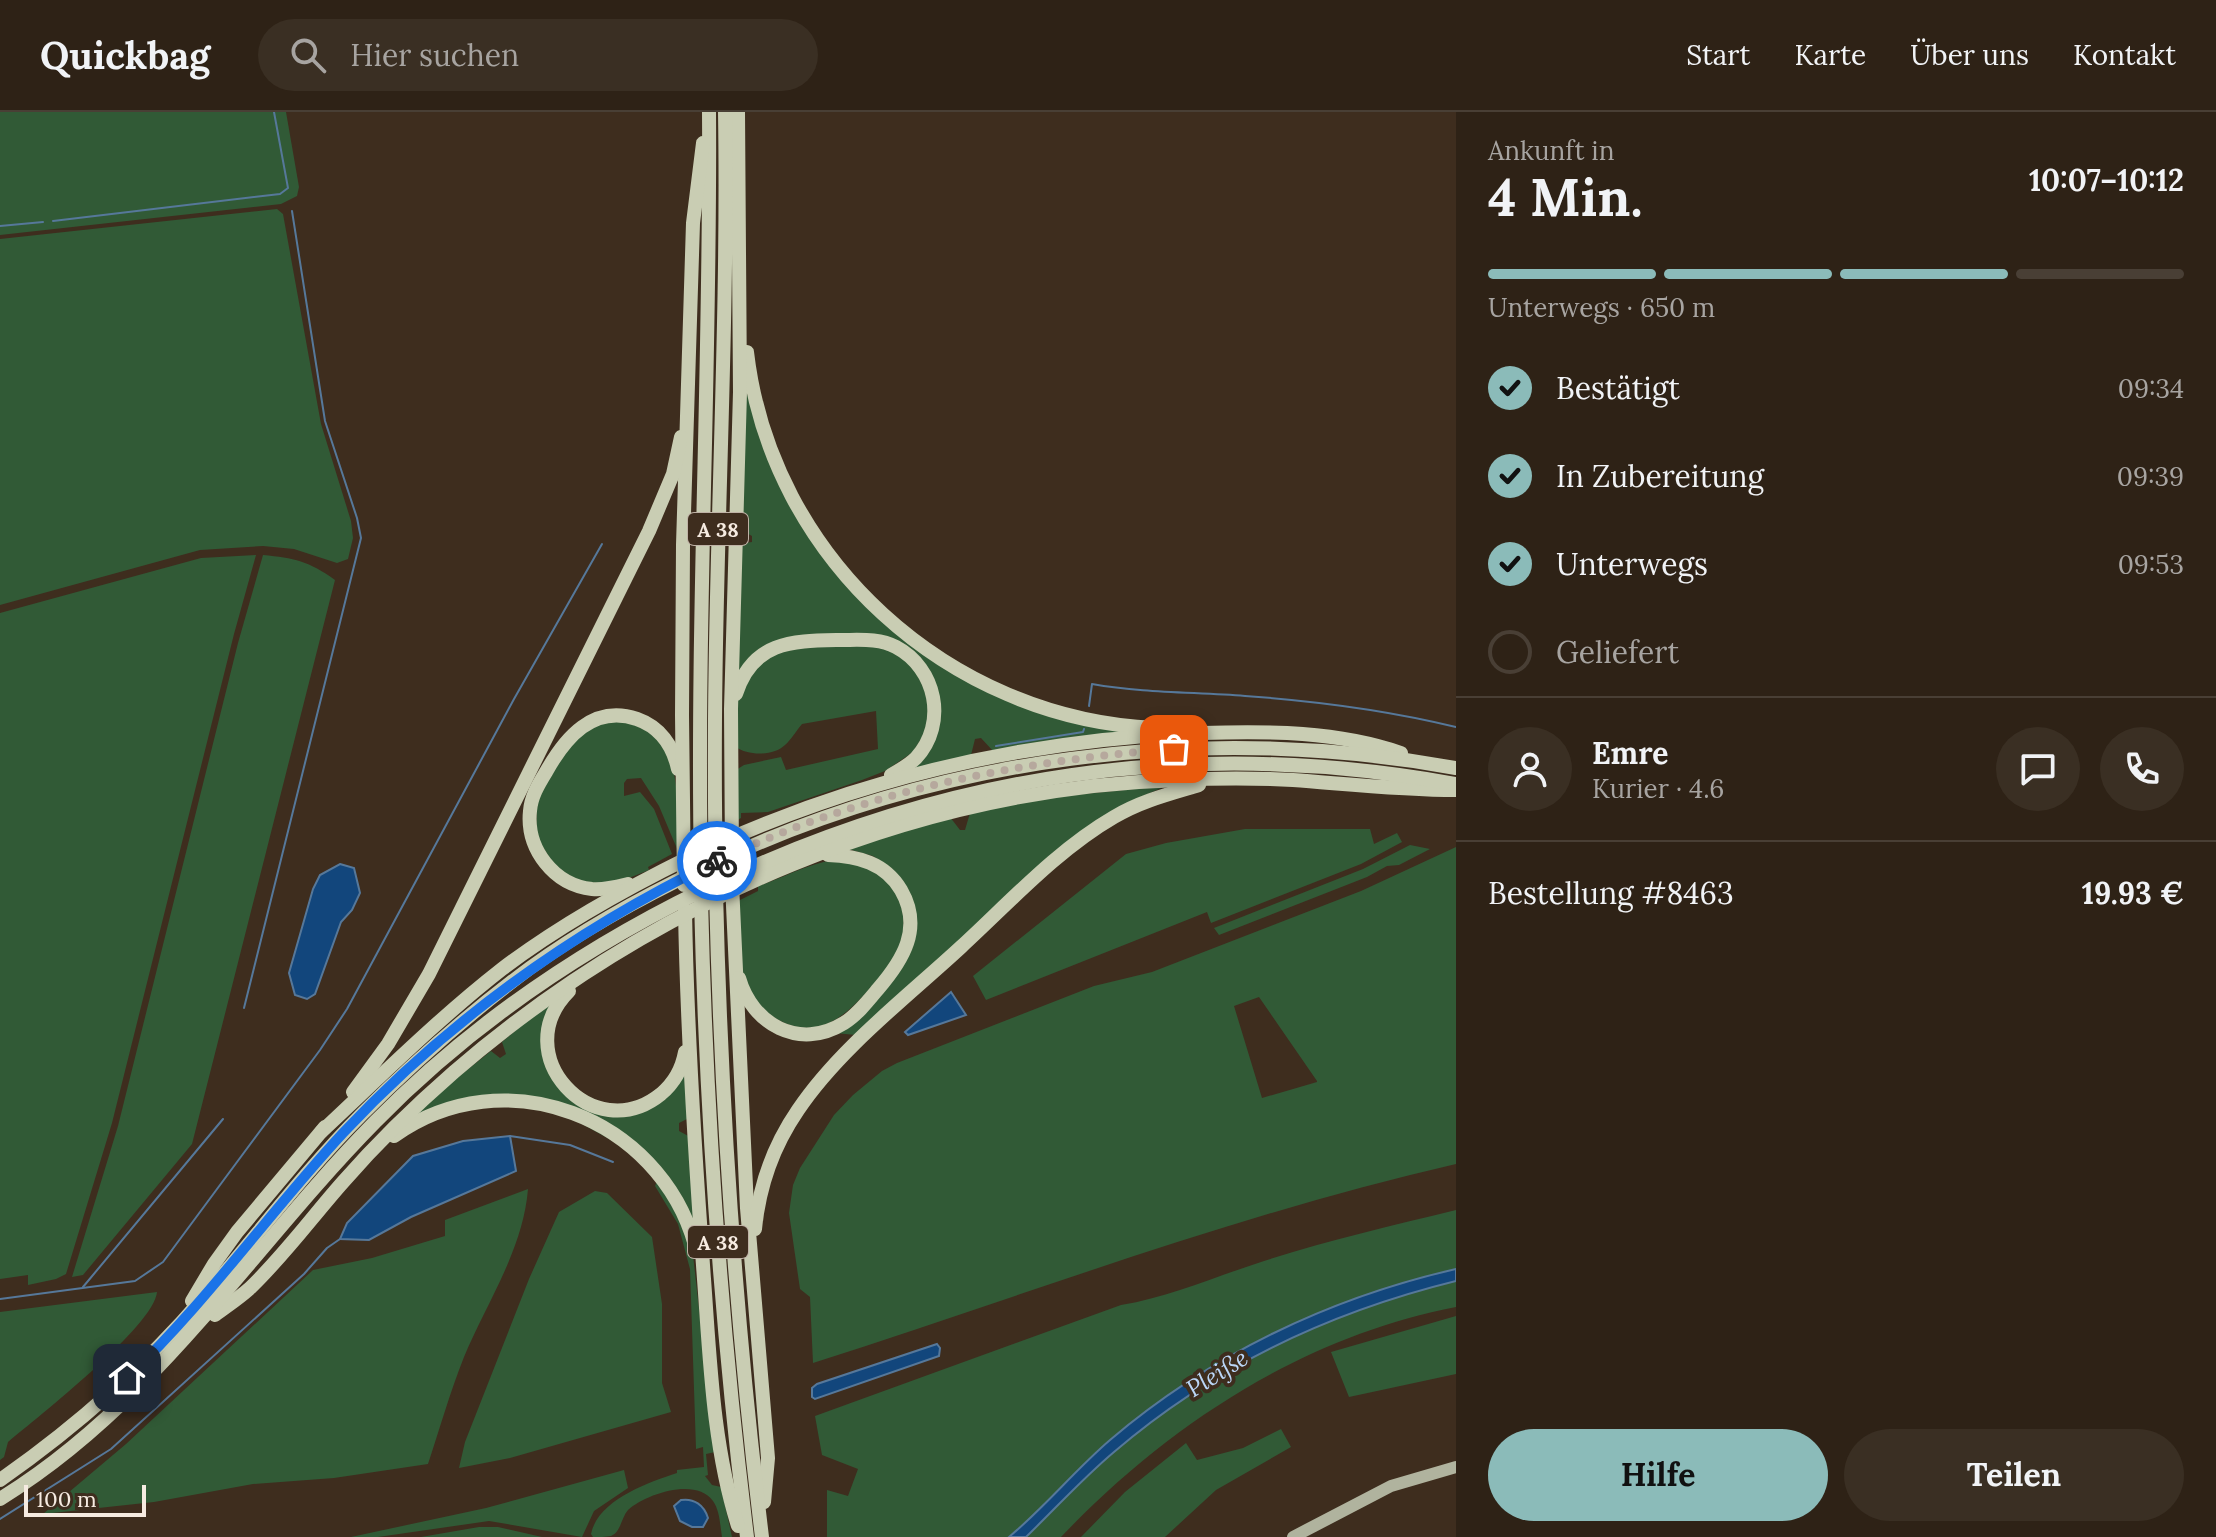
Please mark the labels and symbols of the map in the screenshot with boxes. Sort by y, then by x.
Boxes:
road number: A 38 [688,513,748,545]
pin [1140,715,1208,783]
courier [677,821,757,901]
road number: A 38 [688,1226,748,1258]
water label: Pleiße [1180,1342,1254,1404]
pin [93,1344,161,1412]
scale bar [24,1481,146,1517]

